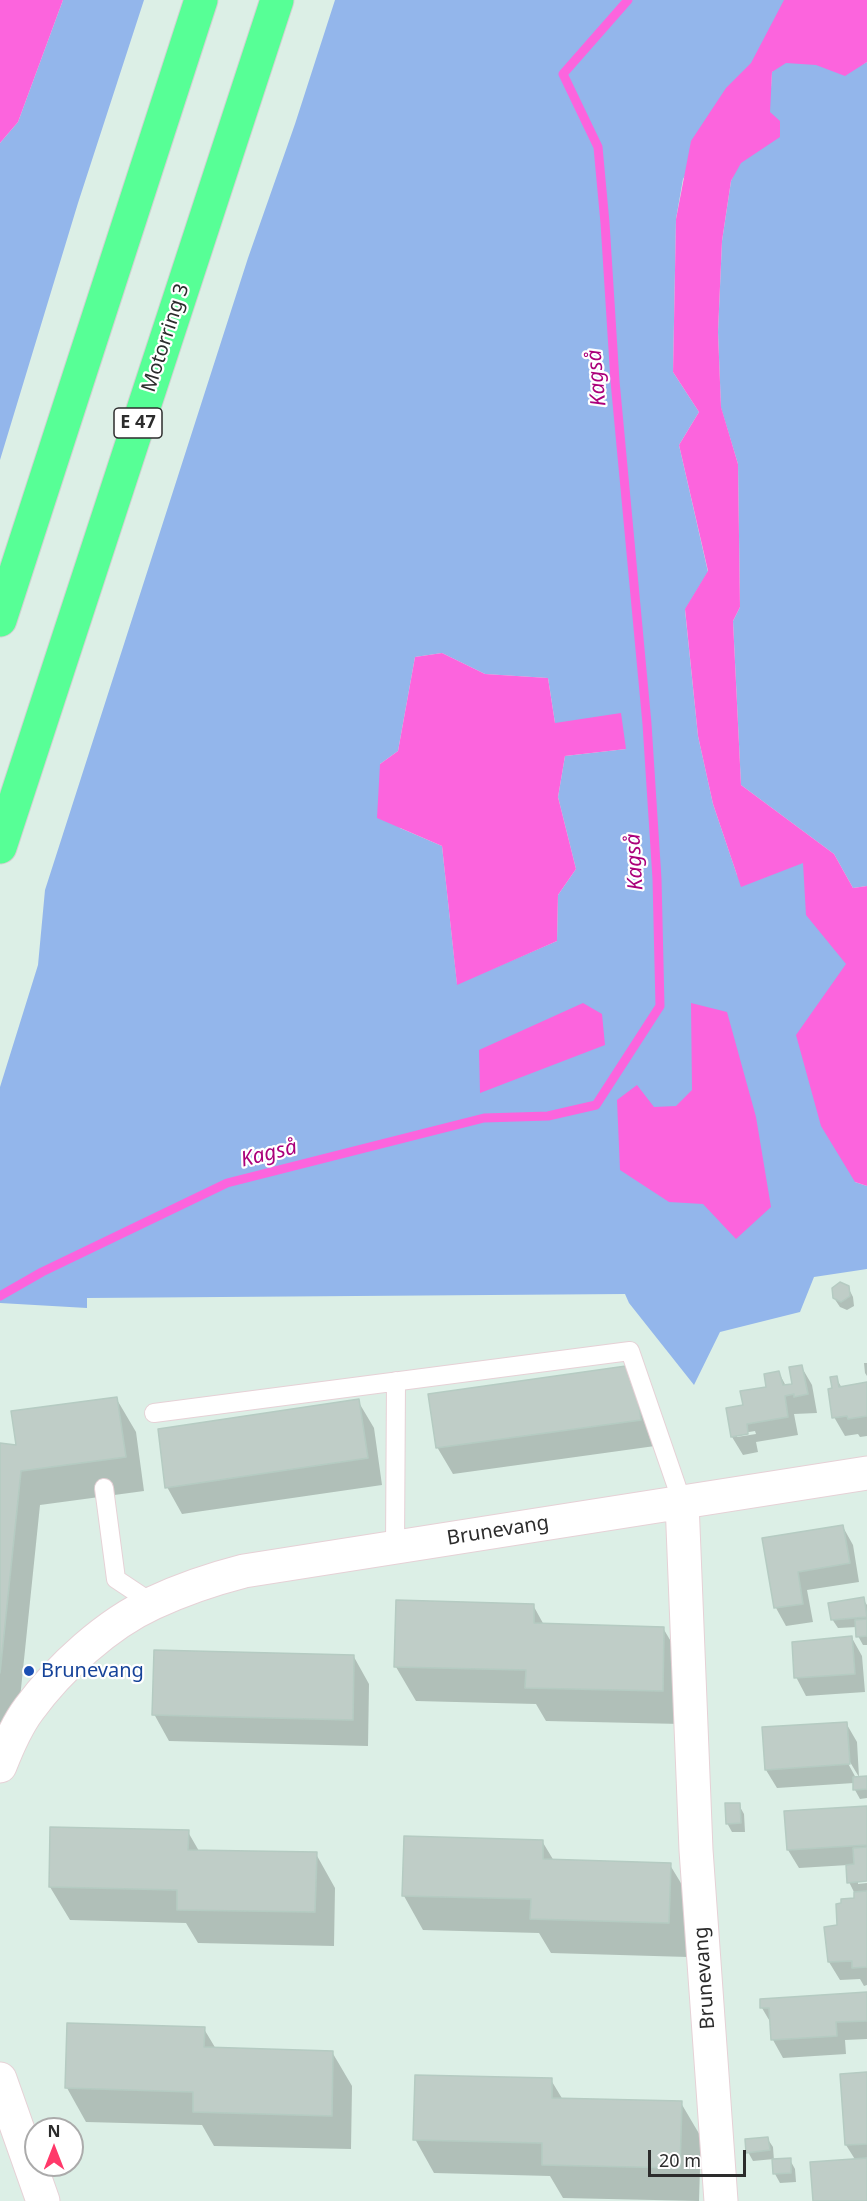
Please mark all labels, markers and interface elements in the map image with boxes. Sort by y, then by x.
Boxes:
street label: Motorring 3 [137,281,195,395]
water label: Kagså [582,349,612,407]
road number: E 47 [114,408,162,438]
water label: Kagså [621,833,649,891]
water label: Kagså [238,1135,300,1173]
street label: Brunevang [445,1511,551,1551]
place label: Brunevang [41,1659,144,1683]
marker: Brunevang [22,1664,36,1678]
street label: Brunevang [689,1926,721,2030]
north arrow [24,2117,84,2177]
text: N [47,2120,61,2142]
scale bar [651,2138,748,2176]
text: 20 m [659,2148,701,2172]

